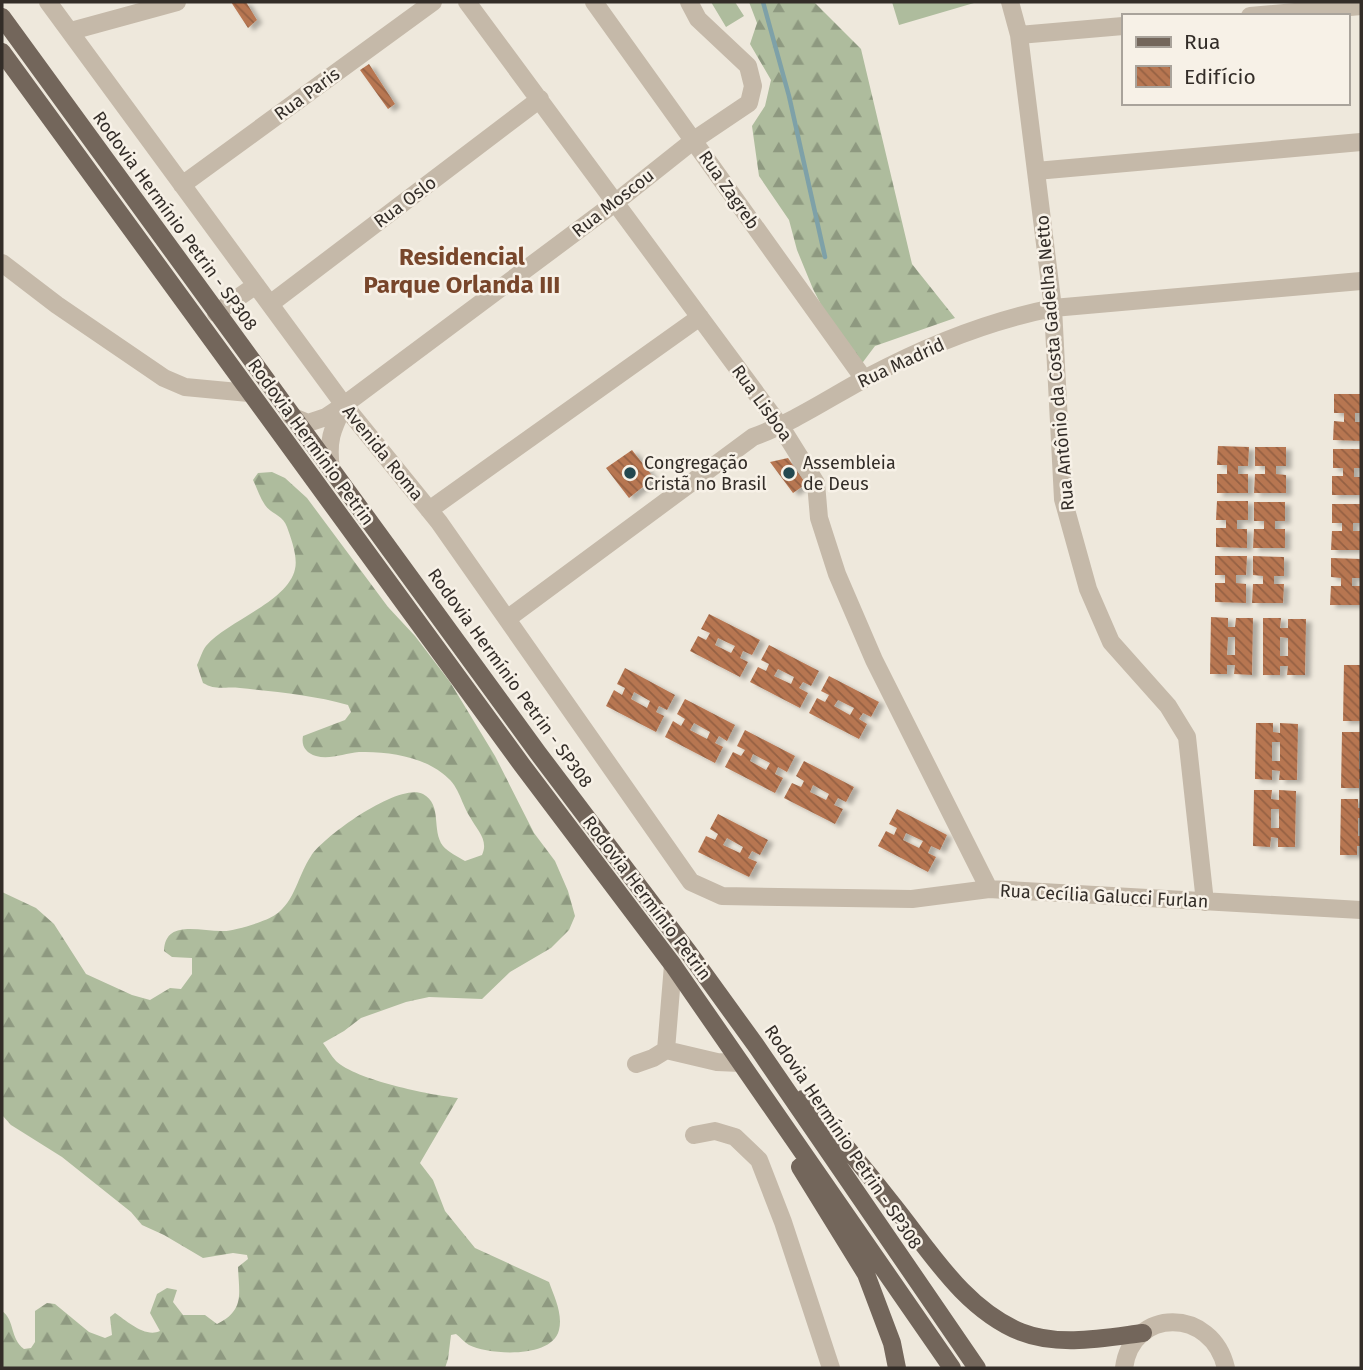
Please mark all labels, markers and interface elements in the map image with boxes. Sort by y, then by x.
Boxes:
legend [1122,14,1349,105]
text: Rua [1184,29,1220,55]
street label: Rua Paris [270,63,344,125]
text: Edifício [1184,64,1256,90]
street label: Rodovia Hermínio Petrin - SP308 [88,107,262,335]
street label: Rua Zagreb [694,146,764,234]
street label: Rua Moscou [568,164,658,242]
street label: Rua Oslo [369,171,441,233]
street label: Rua Antônio da Costa Gadelha Netto [1031,214,1079,512]
district label: Residencial Parque Orlanda III [364,243,560,299]
street label: Rua Madrid [854,333,948,393]
street label: Rodovia Hermínio Petrin [243,355,379,529]
street label: Rua Lisboa [727,360,797,446]
street label: Avenida Roma [338,401,428,505]
place label: Congregação Cristã no Brasil [644,452,767,495]
place label: Assembleia de Deus [803,452,896,495]
marker: Congregação Cristã no Brasil [622,465,638,481]
marker: Assembleia de Deus [781,465,797,481]
street label: Rodovia Hermínio Petrin - SP308 [423,564,597,792]
street label: Rodovia Hermínio Petrin [578,811,716,985]
street label: Rua Cecília Galucci Furlan [999,880,1209,912]
street label: Rodovia Hermínio Petrin - SP308 [760,1021,926,1253]

